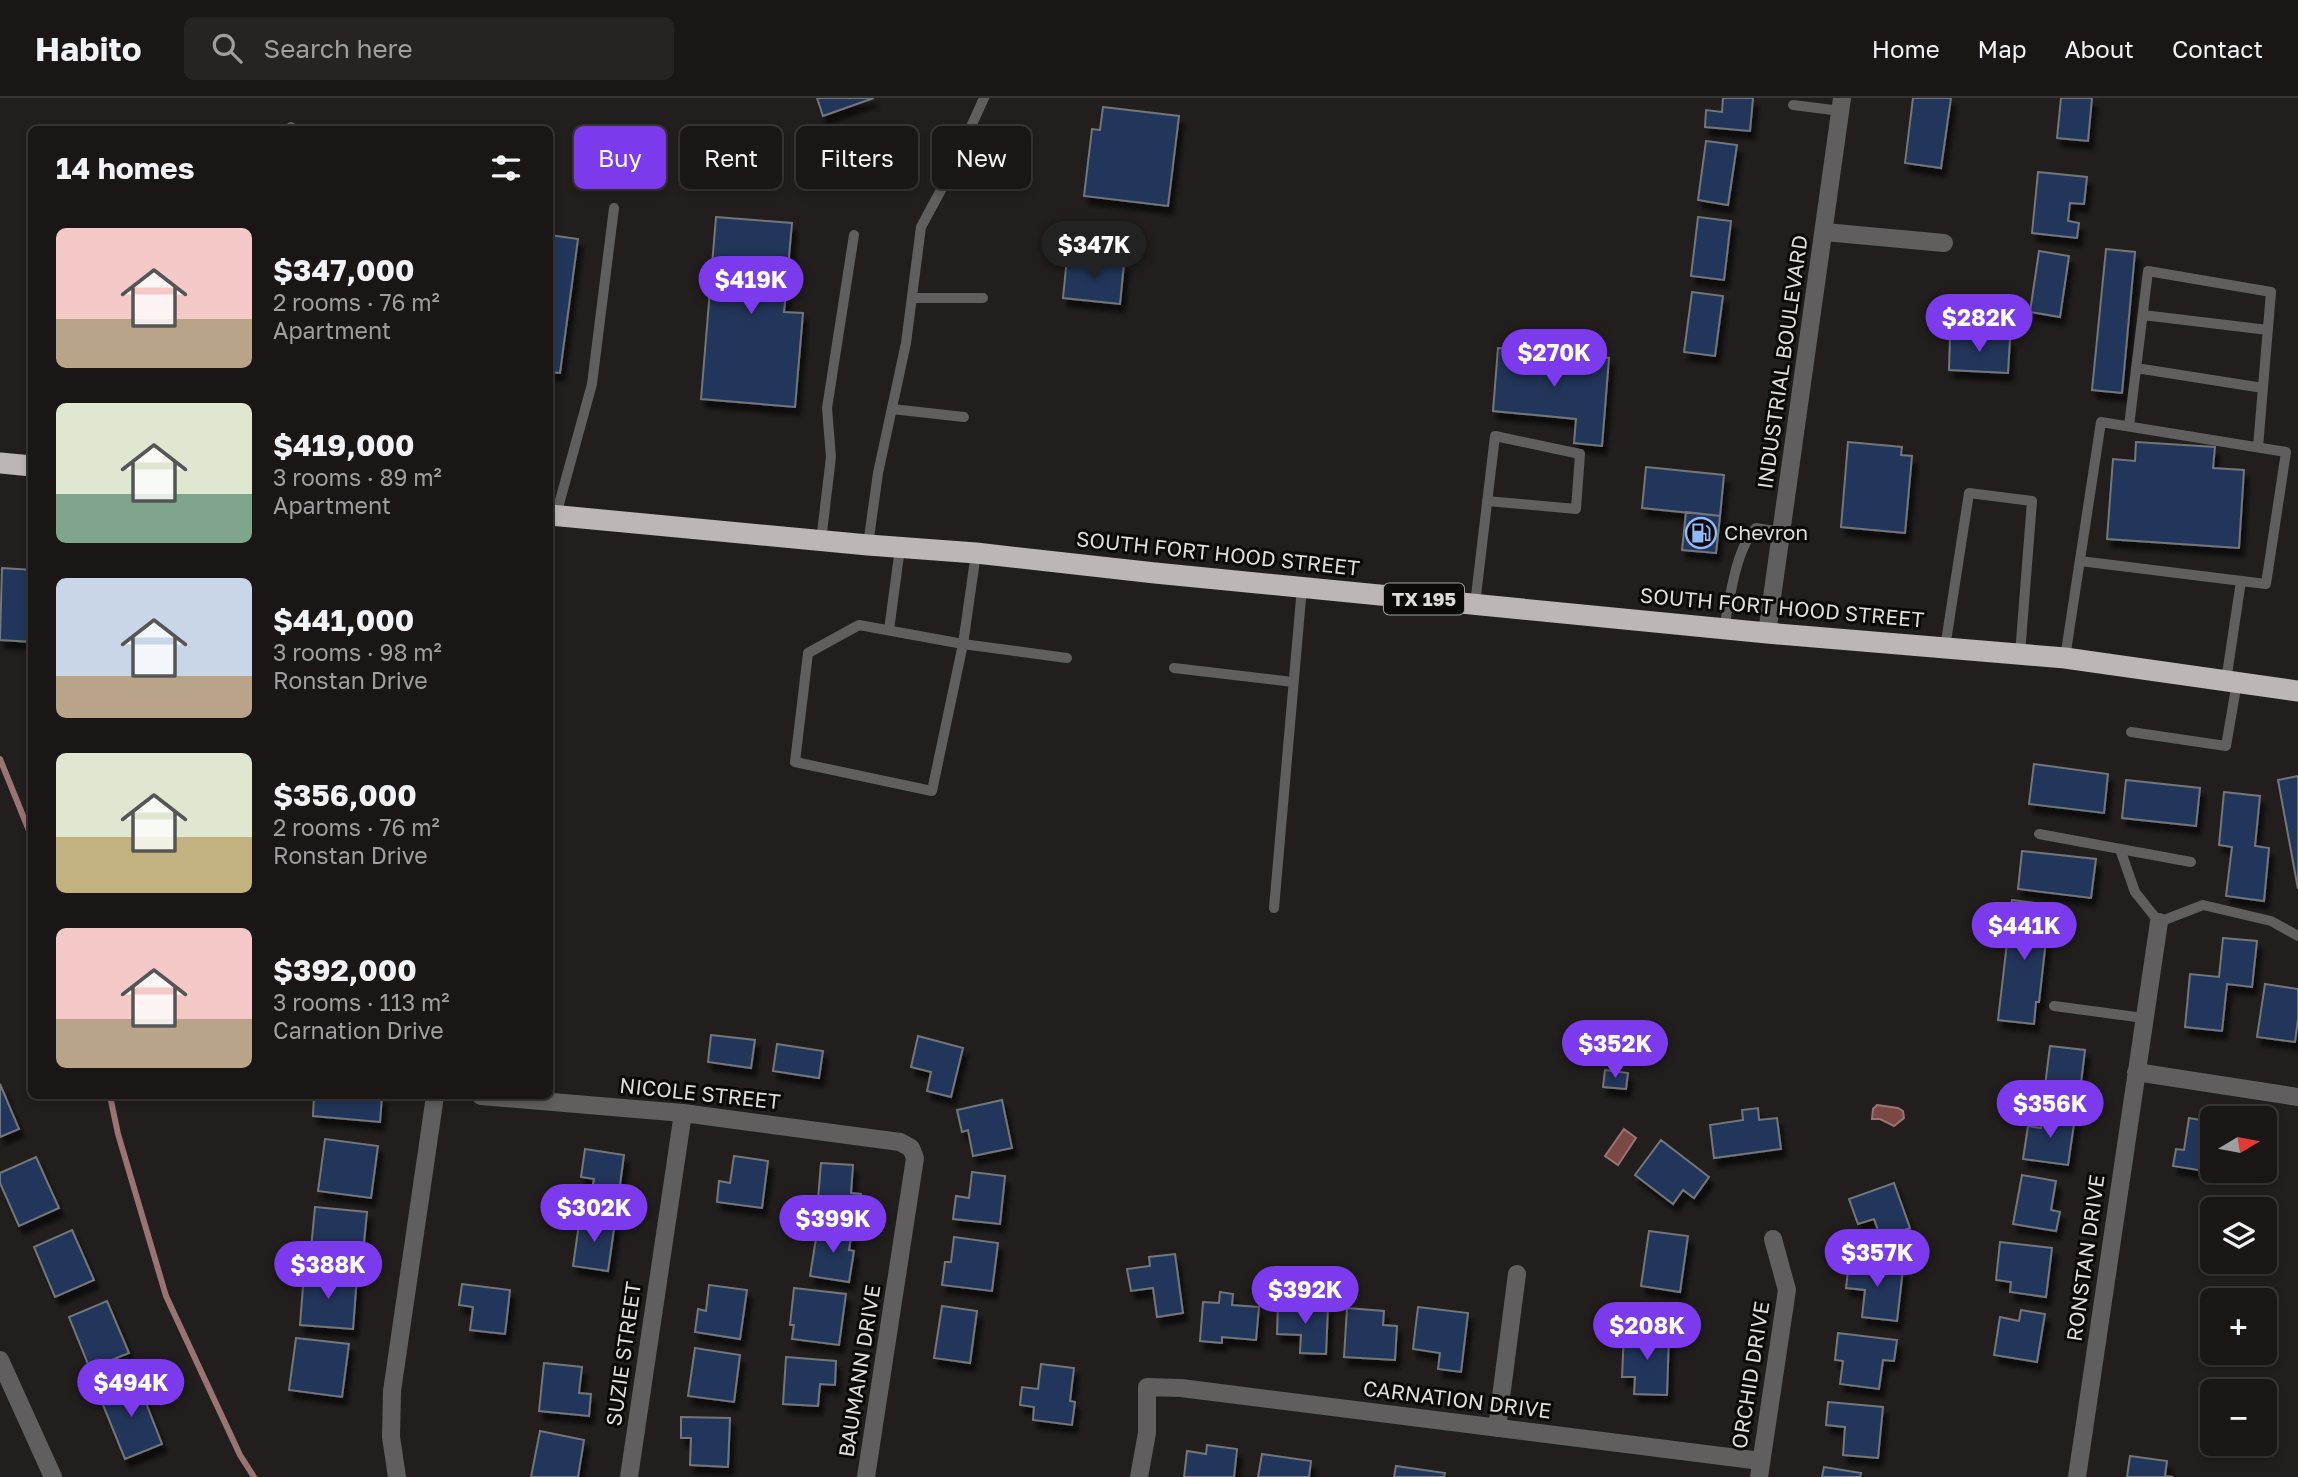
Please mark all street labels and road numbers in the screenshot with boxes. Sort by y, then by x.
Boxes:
street label: INDUSTRIAL BOULEVARD [1751,233,1813,490]
street label: SOUTH FORT HOOD STREET [1075,525,1361,581]
street label: SOUTH FORT HOOD STREET [1639,582,1925,632]
road number: TX 195 [1384,584,1464,614]
street label: NICOLE STREET [618,1072,782,1114]
street label: RONSTAN DRIVE [2060,1173,2110,1343]
street label: SUZIE STREET [600,1280,646,1428]
street label: BAUMANN DRIVE [833,1283,885,1459]
street label: ORCHID DRIVE [1726,1299,1775,1450]
street label: CARNATION DRIVE [1362,1375,1553,1423]

